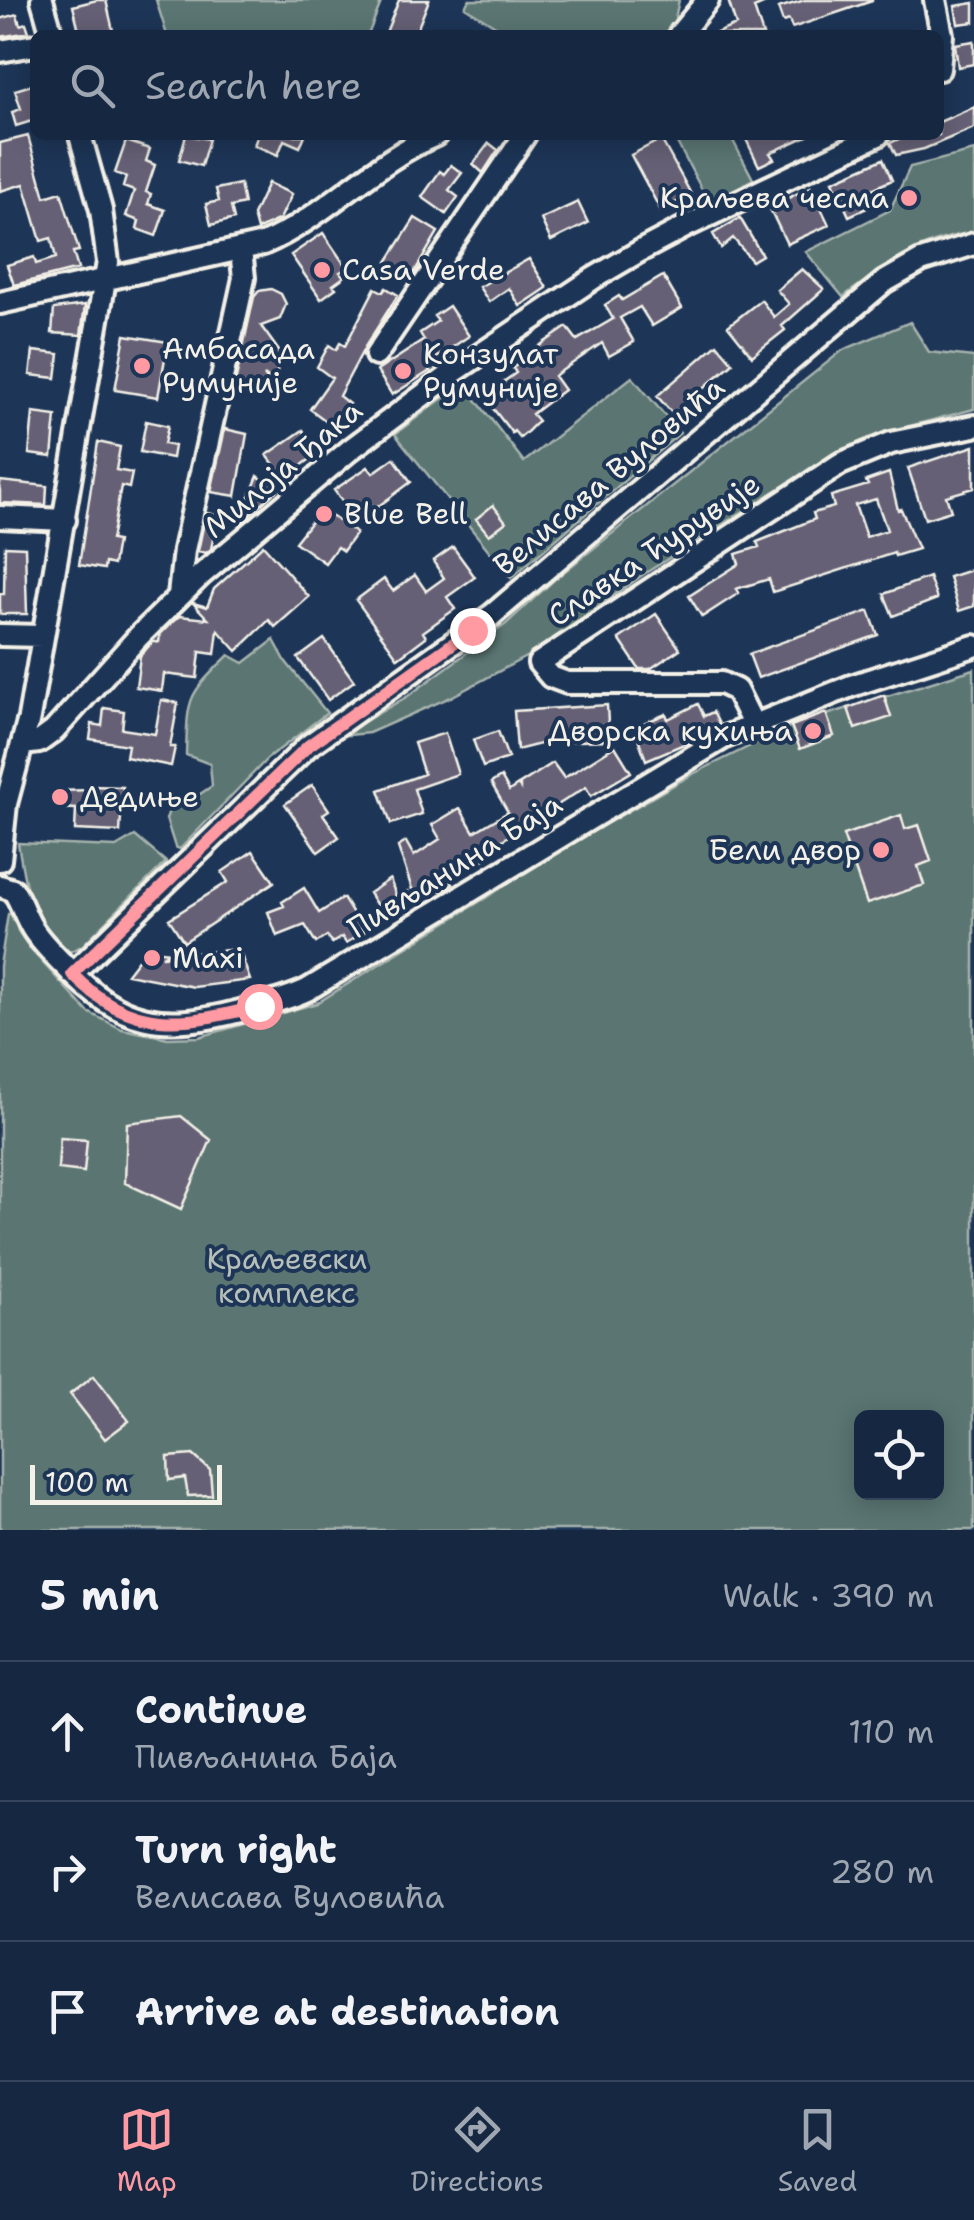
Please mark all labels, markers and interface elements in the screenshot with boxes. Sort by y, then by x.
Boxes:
search box [30,30,944,140]
icon: search [65,58,120,113]
text: Search here [145,60,362,111]
place label: Краљева чесма [660,177,889,218]
marker: Краљева чесма [898,187,920,209]
place label: Casa Verde [342,249,505,290]
marker: Casa Verde [311,259,333,281]
place label: Амбасада Румуније [162,328,315,403]
place label: Конзулат Румуније [423,333,559,408]
marker: Амбасада Румуније [131,355,153,377]
marker: Конзулат Румуније [392,360,414,382]
street label: Велисава Вуловића [484,366,733,585]
street label: Милоја Ђака [195,390,371,547]
street label: Славка Ћурувије [540,463,768,636]
place label: Blue Bell [344,493,467,534]
marker: Blue Bell [313,503,335,525]
route end [450,608,496,654]
place label: Дворска кухиња [548,710,793,751]
marker: Дворска кухиња [802,720,824,742]
place label: Дедиње [80,776,199,817]
street label: Пивљанина Баја [340,783,570,948]
marker: Дедиње [49,786,71,808]
place label: Бели двор [709,829,861,870]
marker: Бели двор [870,839,892,861]
place label: Maxi [172,937,244,978]
marker: Maxi [141,947,163,969]
route start [237,984,283,1030]
park label: Краљевски комплекс [207,1238,367,1313]
map controls [854,1410,944,1500]
button: locate [854,1410,944,1500]
scale bar [30,1460,222,1504]
text: 100 m [45,1463,129,1501]
text: 5 min [40,1567,159,1623]
text: Walk · 390 m [722,1574,934,1617]
text: Continue [135,1684,307,1735]
icon: ahead [40,1704,95,1759]
text: 110 m [848,1710,934,1753]
text: Пивљанина Баја [135,1735,397,1778]
text: Turn right [135,1824,337,1875]
icon: right [40,1844,95,1899]
text: 280 m [830,1850,934,1893]
text: Велисава Вуловића [135,1875,445,1918]
icon: arrive [40,1984,95,2039]
text: Arrive at destination [135,1986,559,2037]
tab: Map [117,2102,177,2200]
tab: Directions [410,2102,544,2200]
tab: Saved [778,2102,857,2200]

